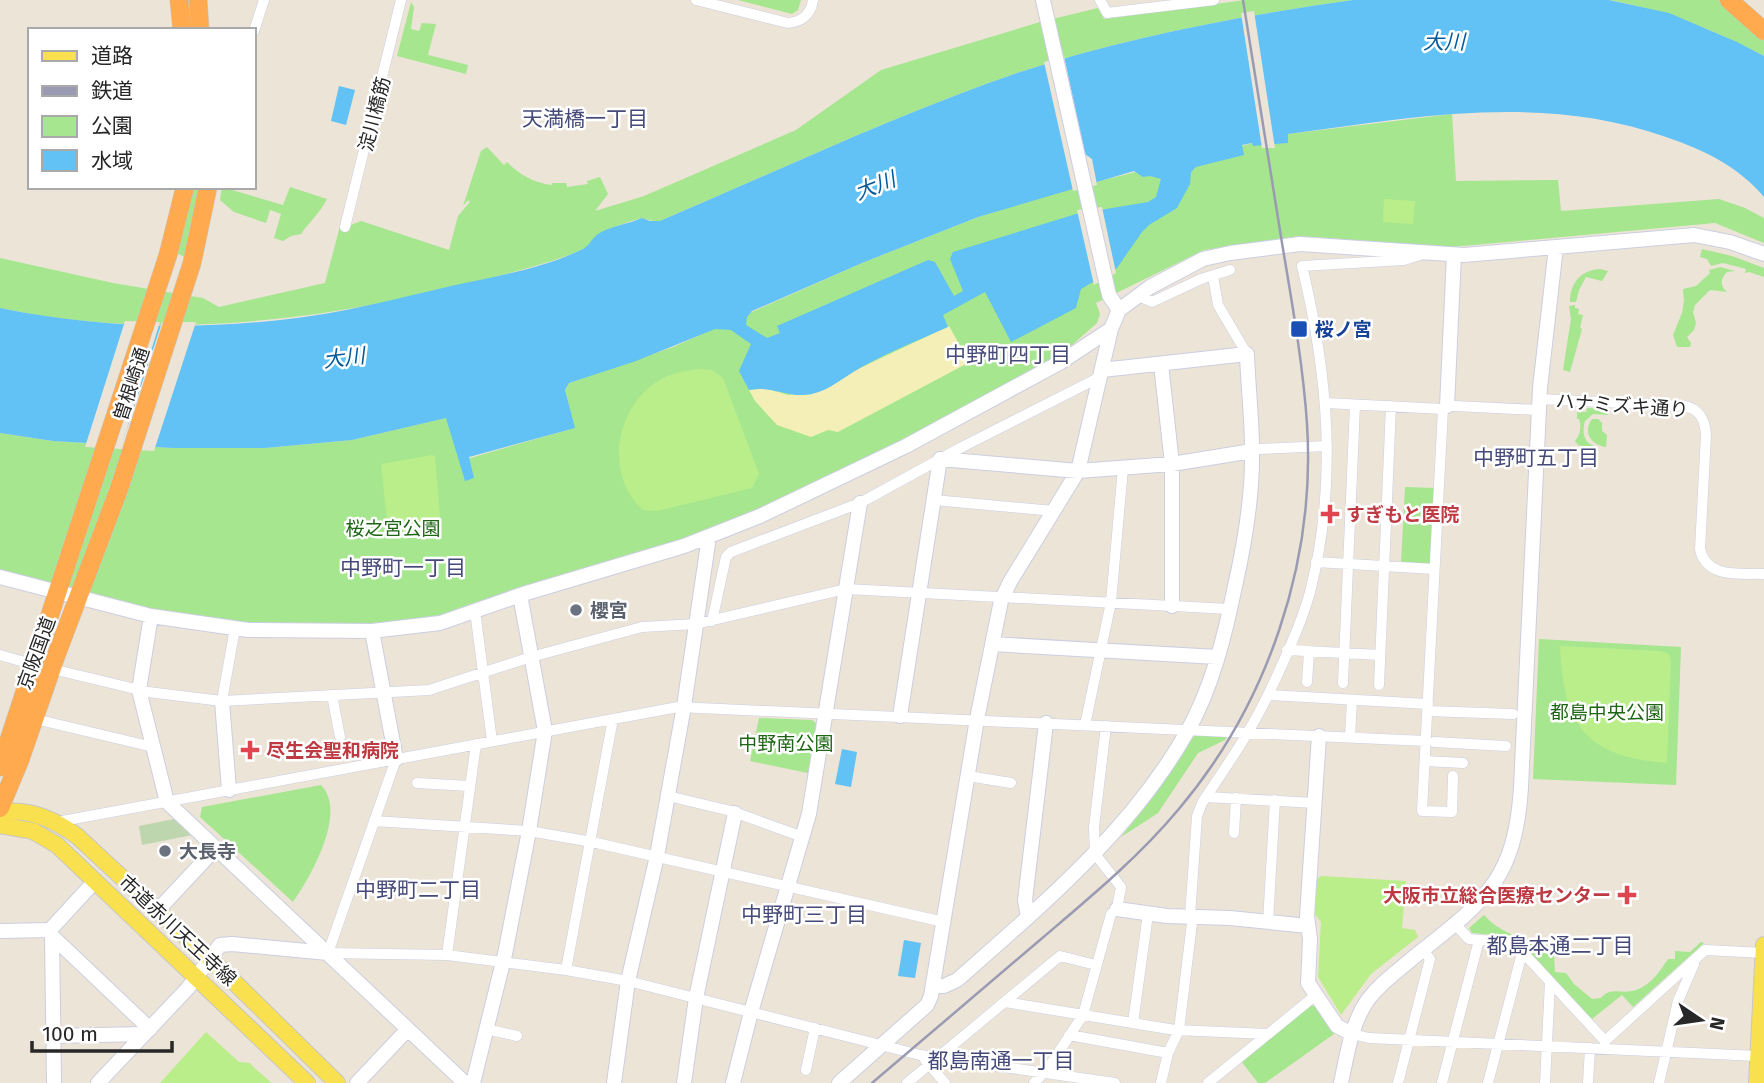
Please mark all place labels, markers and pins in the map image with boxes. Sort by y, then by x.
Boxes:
place label: 桜ノ宮 [1315,318,1372,341]
marker: 桜ノ宮 [1289,319,1309,339]
place label: すぎもと医院 [1346,503,1460,526]
marker: すぎもと医院 [1320,504,1340,524]
place label: 櫻宮 [590,599,628,622]
marker: 櫻宮 [568,602,584,618]
place label: 尽生会聖和病院 [266,739,399,762]
marker: 尽生会聖和病院 [240,740,260,760]
place label: 大長寺 [179,840,236,863]
marker: 大長寺 [157,843,173,859]
place label: 大阪市立総合医療センター [1383,884,1611,907]
marker: 大阪市立総合医療センター [1617,885,1637,905]

